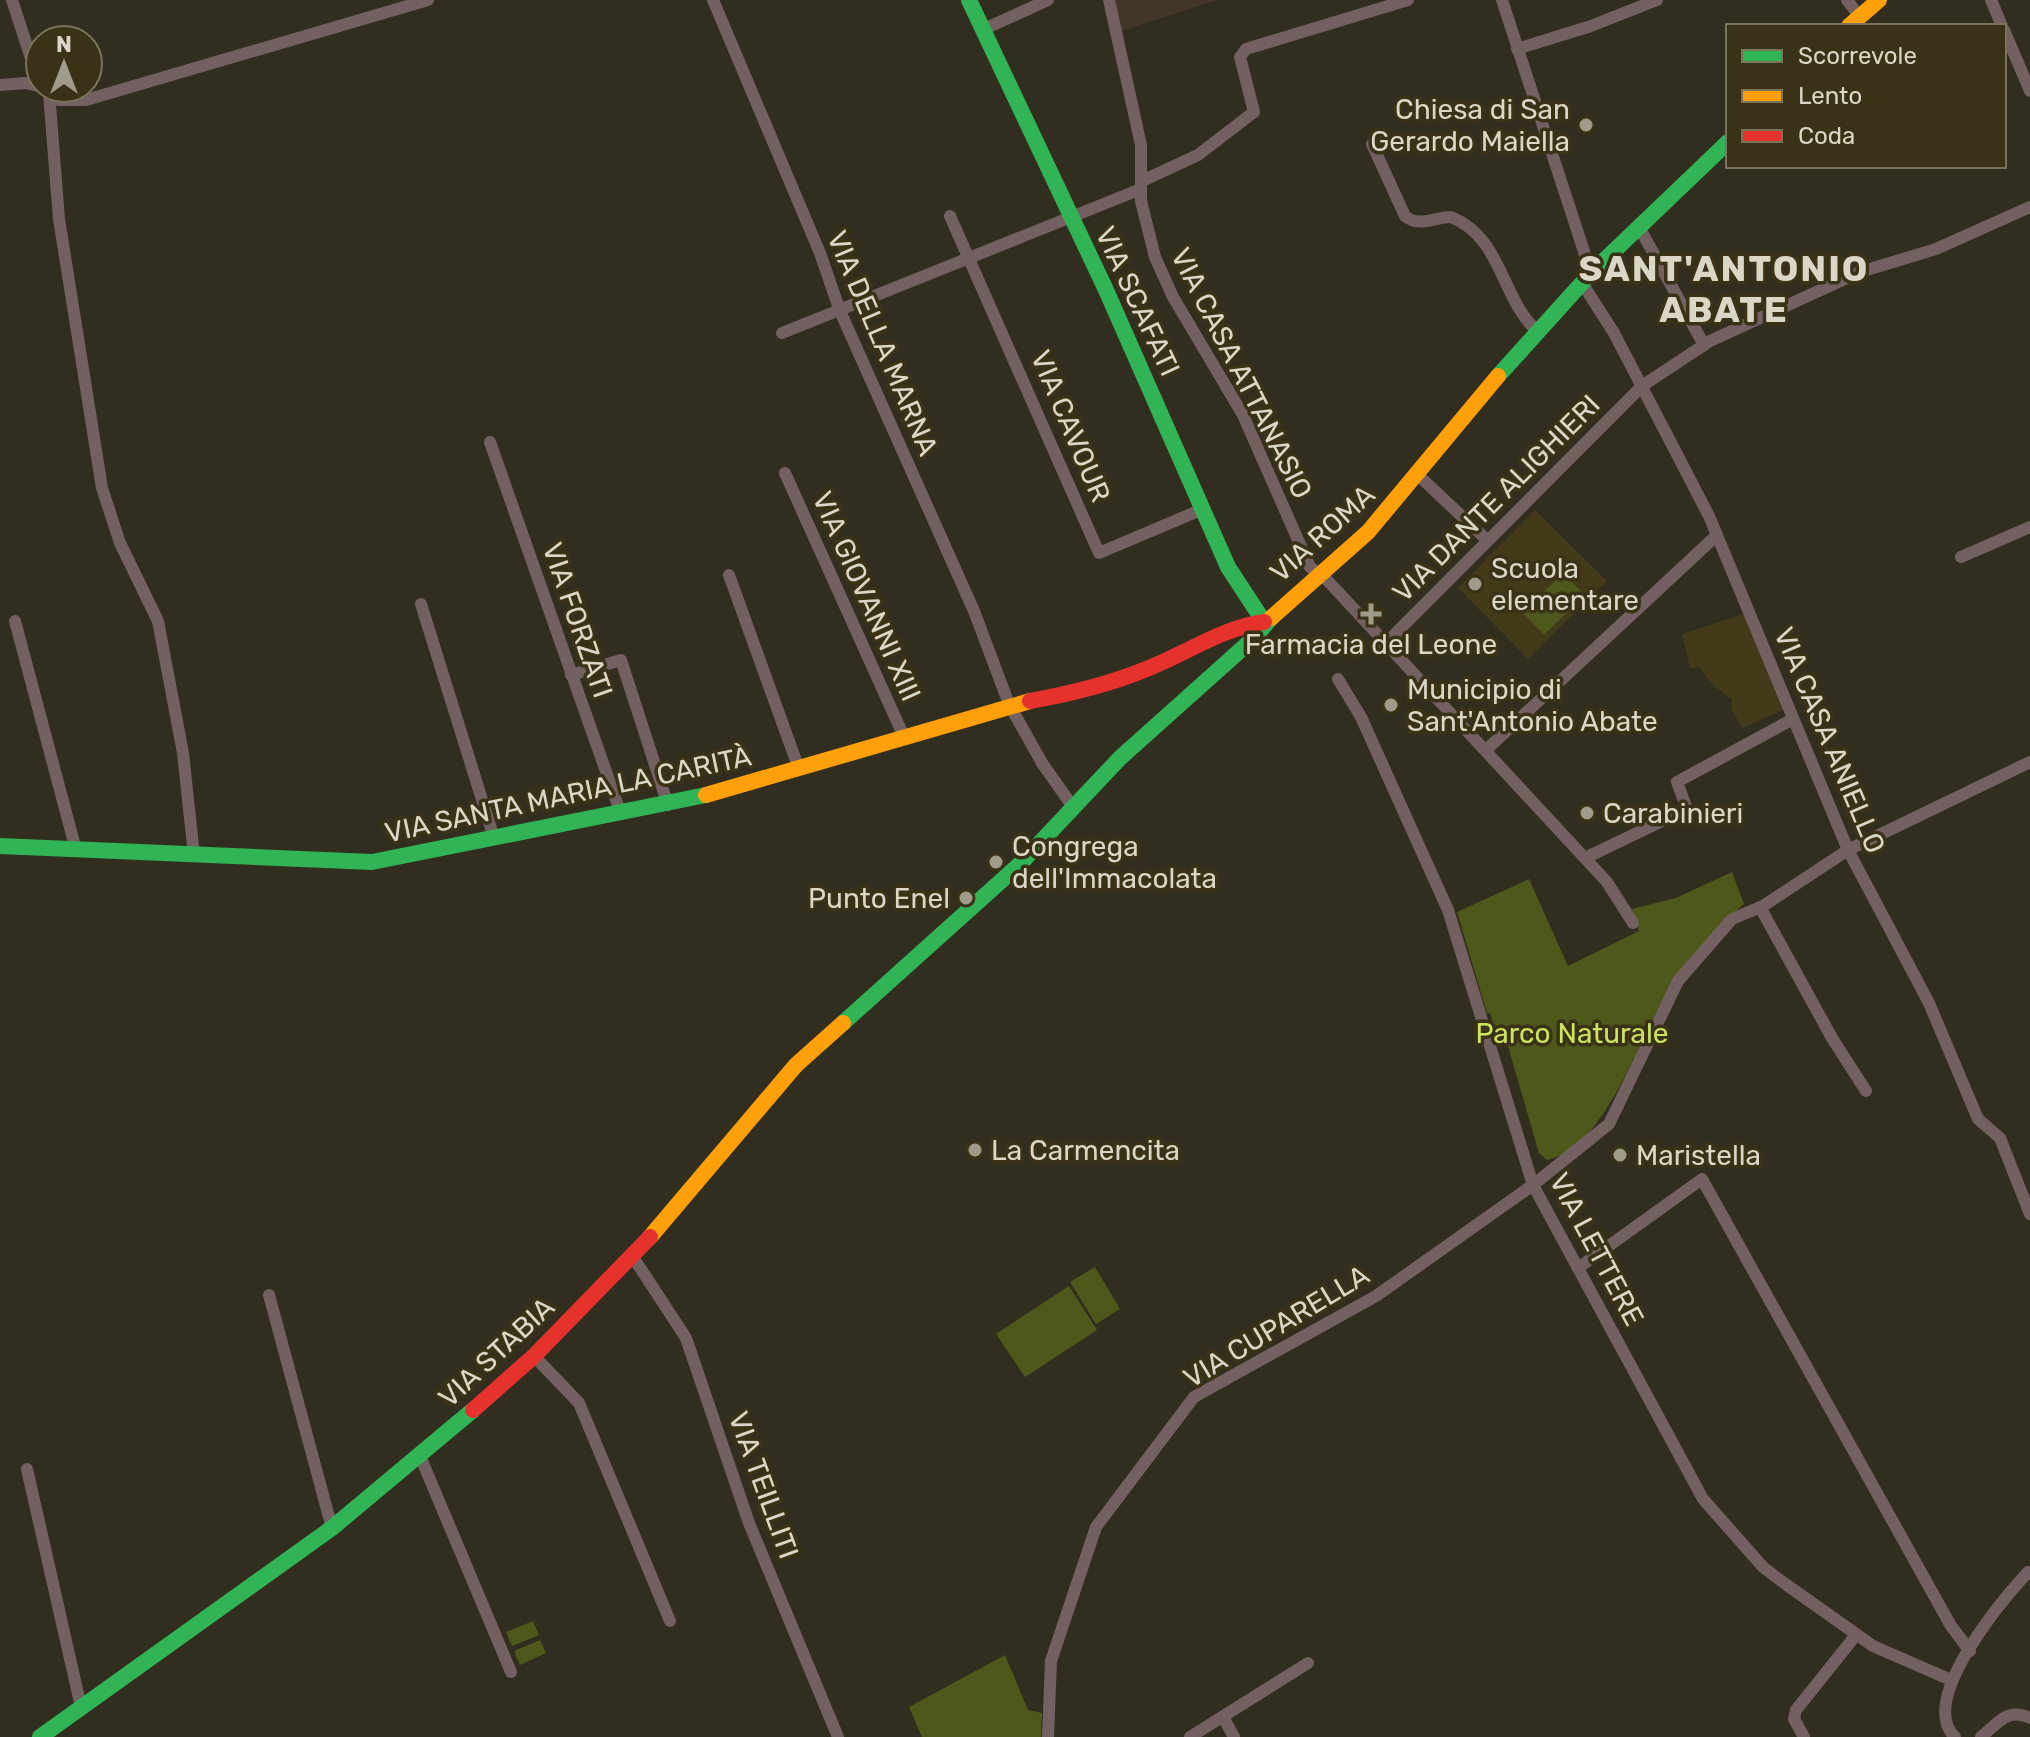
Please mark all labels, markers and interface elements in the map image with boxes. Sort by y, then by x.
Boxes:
north arrow [24,24,104,104]
legend [1726,24,2006,168]
text: N [56,31,72,58]
text: Scorrevole [1798,42,1917,70]
text: Lento [1798,82,1862,110]
place label: Chiesa di San Gerardo Maiella [1370,93,1570,158]
marker: Chiesa di San Gerardo Maiella [1577,116,1595,134]
text: Coda [1798,122,1855,150]
street label: VIA SCAFATI [1089,221,1187,381]
street label: VIA DELLA MARNA [820,226,945,461]
street label: VIA CASA ATTANASIO [1164,242,1319,504]
district label: SANT'ANTONIO ABATE [1578,247,1870,331]
street label: VIA CAVOUR [1024,345,1117,507]
street label: VIA DANTE ALIGHIERI [1386,388,1607,609]
street label: VIA ROMA [1263,478,1382,589]
street label: VIA GIOVANNI XIII [806,486,928,706]
street label: VIA FORZATI [536,538,619,702]
place label: Scuola elementare [1491,552,1639,617]
marker: Scuola elementare [1466,575,1484,593]
marker: Farmacia del Leone [1362,605,1380,623]
street label: VIA CASA ANIELLO [1767,622,1892,858]
place label: Farmacia del Leone [1245,628,1497,661]
place label: Municipio di Sant'Antonio Abate [1407,673,1658,738]
marker: Municipio di Sant'Antonio Abate [1382,696,1400,714]
street label: VIA SANTA MARIA LA CARITÀ [382,739,755,849]
place label: Carabinieri [1603,797,1743,830]
marker: Carabinieri [1578,804,1596,822]
place label: Congrega dell'Immacolata [1012,830,1217,895]
marker: Congrega dell'Immacolata [987,853,1005,871]
place label: Punto Enel [808,882,950,915]
marker: Punto Enel [957,889,975,907]
park label: Parco Naturale [1476,1017,1668,1050]
place label: La Carmencita [991,1134,1180,1167]
place label: Maristella [1636,1139,1761,1172]
marker: La Carmencita [966,1141,984,1159]
marker: Maristella [1611,1146,1629,1164]
street label: VIA LETTERE [1542,1167,1651,1331]
street label: VIA CUPARELLA [1178,1258,1375,1395]
street label: VIA STABIA [432,1290,561,1414]
street label: VIA TEILLITI [722,1407,805,1563]

